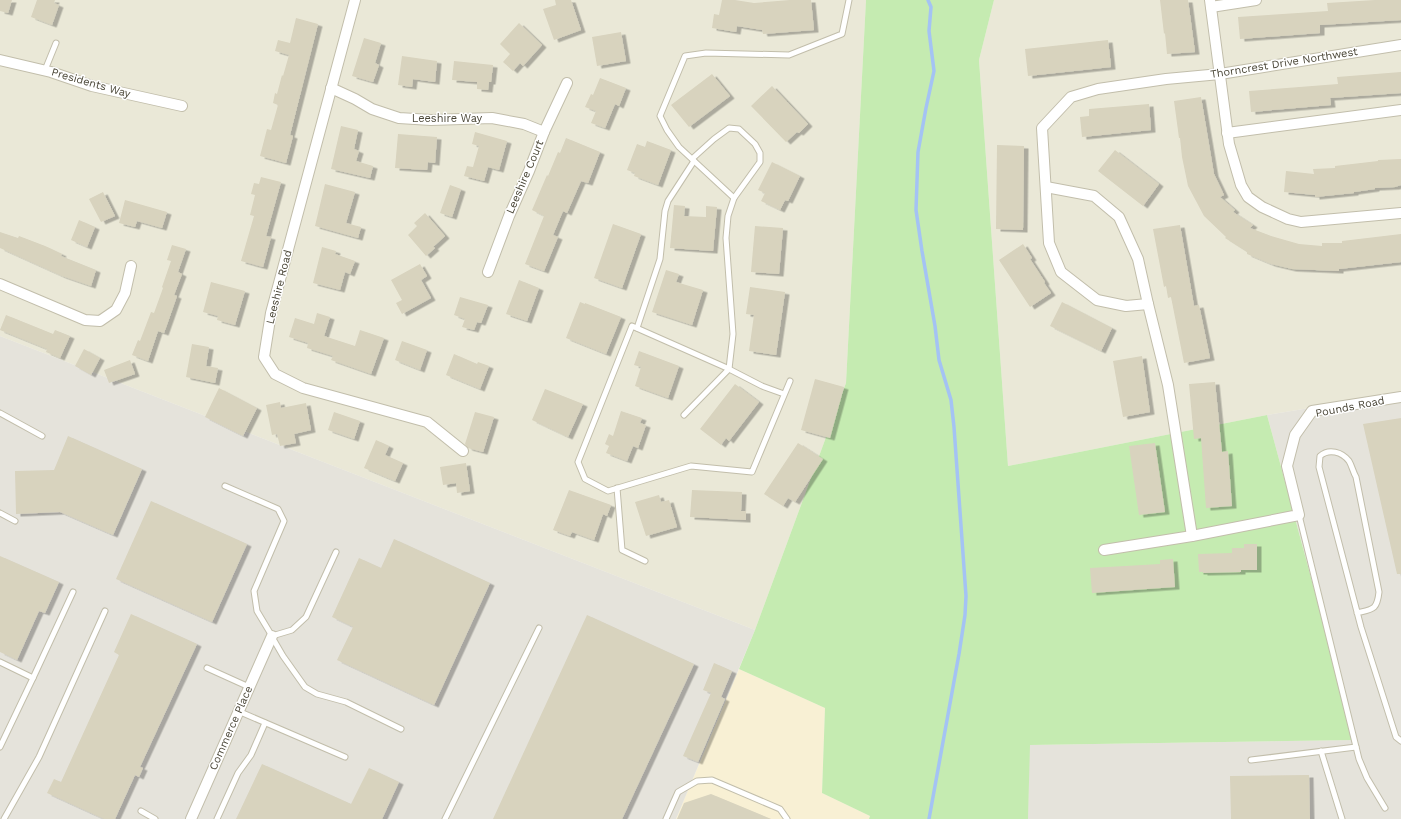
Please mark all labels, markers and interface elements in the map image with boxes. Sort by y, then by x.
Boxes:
street label: Thorncrest Drive Northwest [1209,45,1359,81]
street label: Presidents Way [50,65,132,101]
street label: Leeshire Way [412,112,483,125]
street label: Leeshire Court [504,138,547,216]
street label: Leeshire Road [264,249,294,325]
street label: Pounds Road [1314,394,1386,420]
street label: Commerce Place [207,684,255,772]

